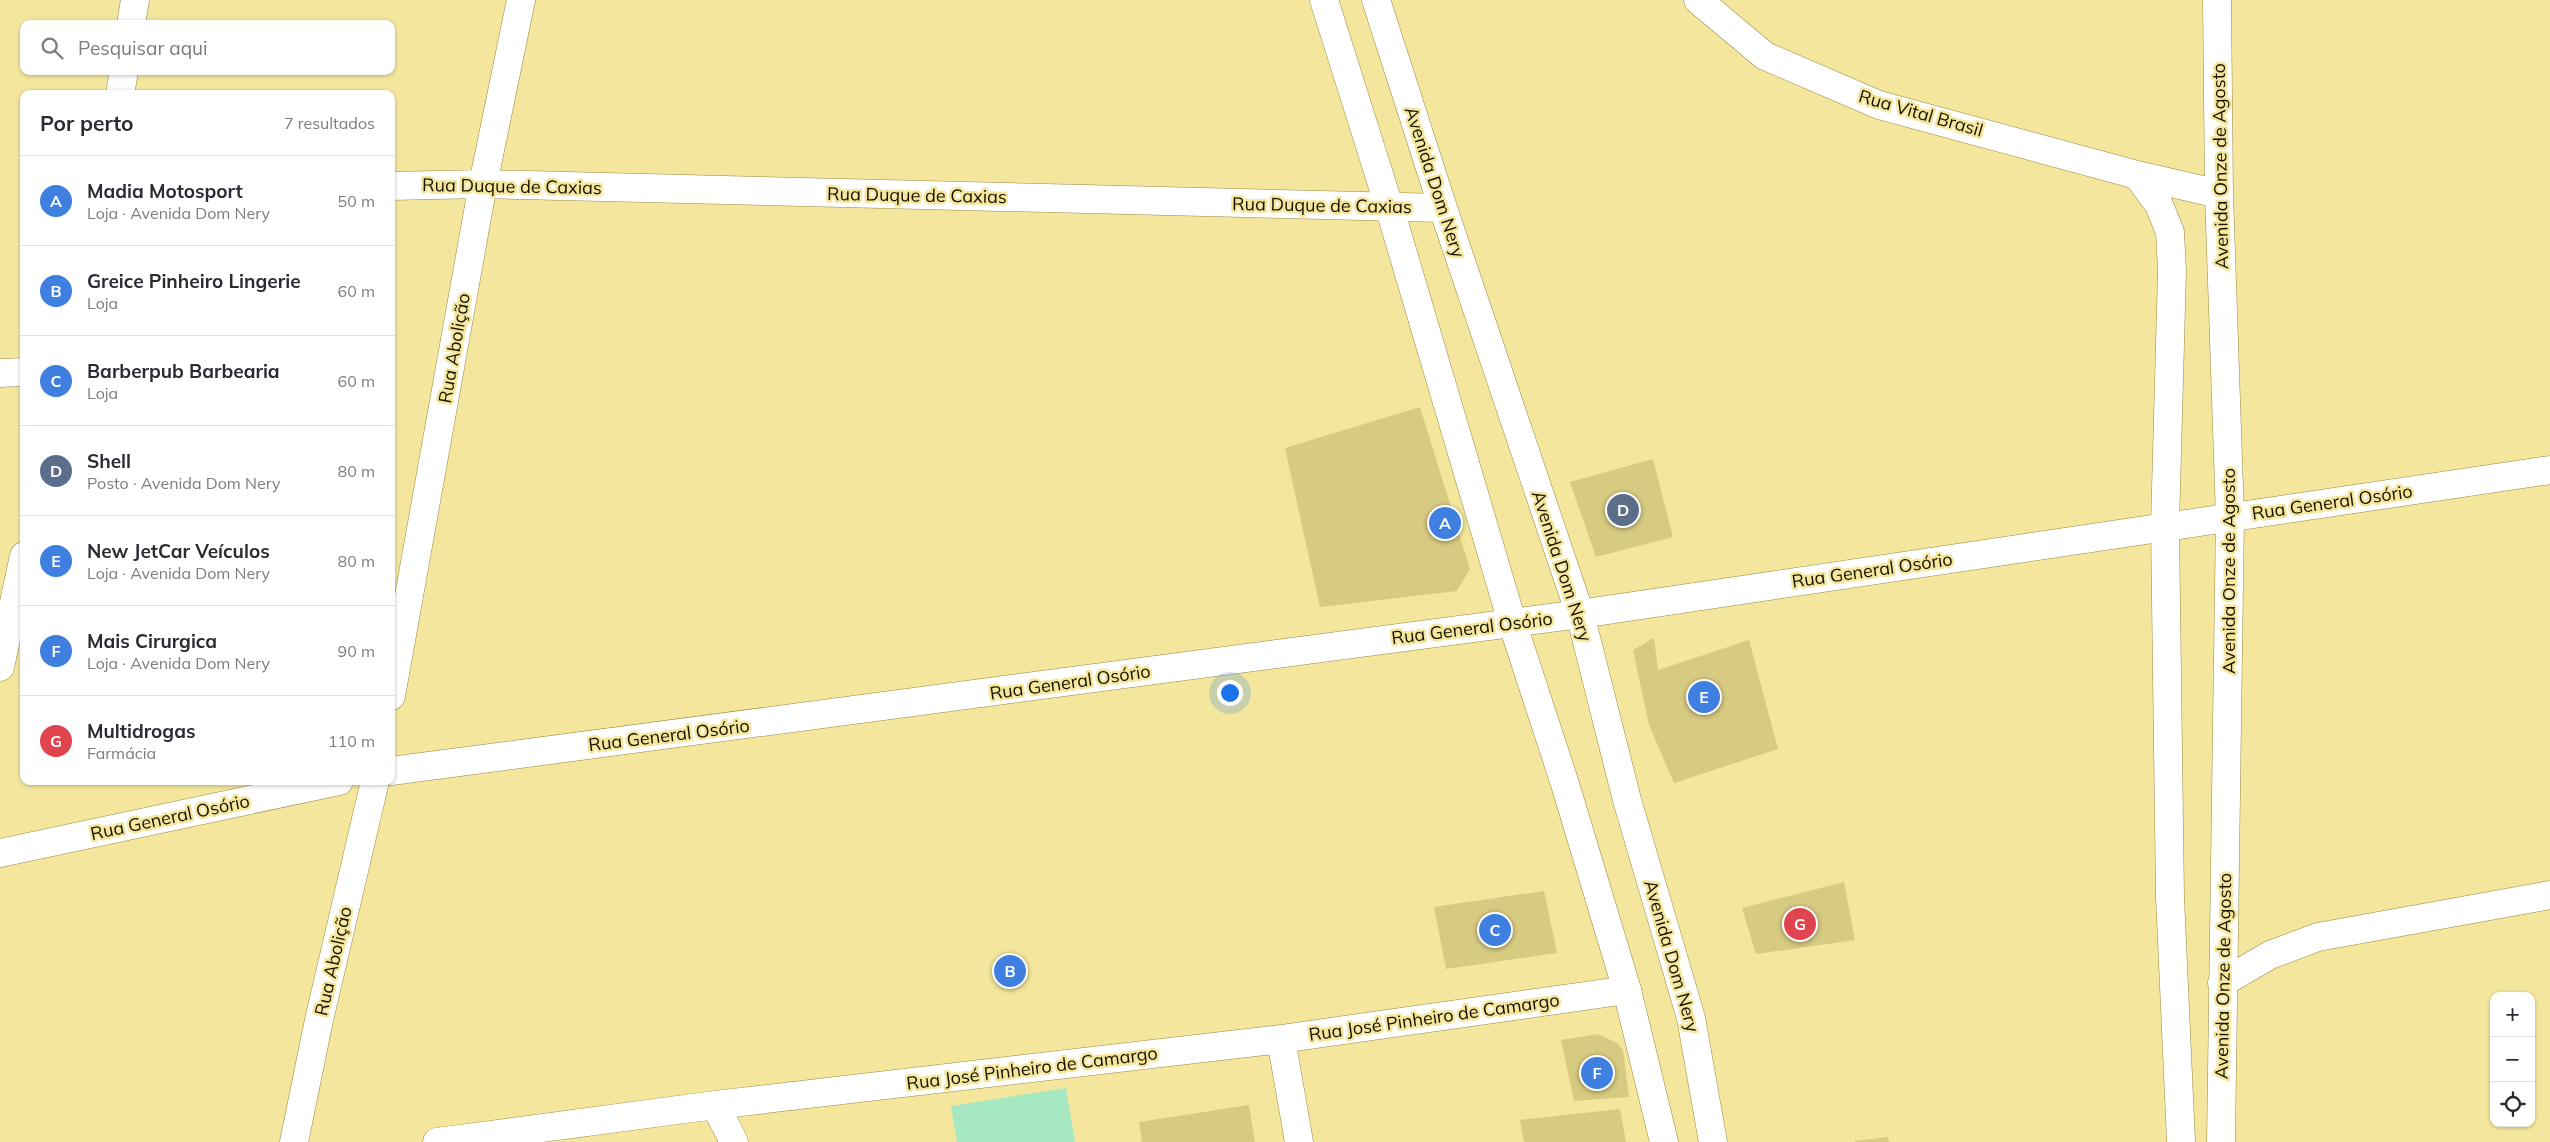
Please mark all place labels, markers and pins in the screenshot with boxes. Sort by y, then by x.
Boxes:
pin: D [1607,491,1639,529]
pin: A [1429,504,1461,542]
pin: E [1688,678,1720,716]
pin: G [1784,905,1816,943]
pin: C [1479,911,1511,949]
pin: B [994,952,1026,990]
pin: F [1581,1054,1613,1092]

